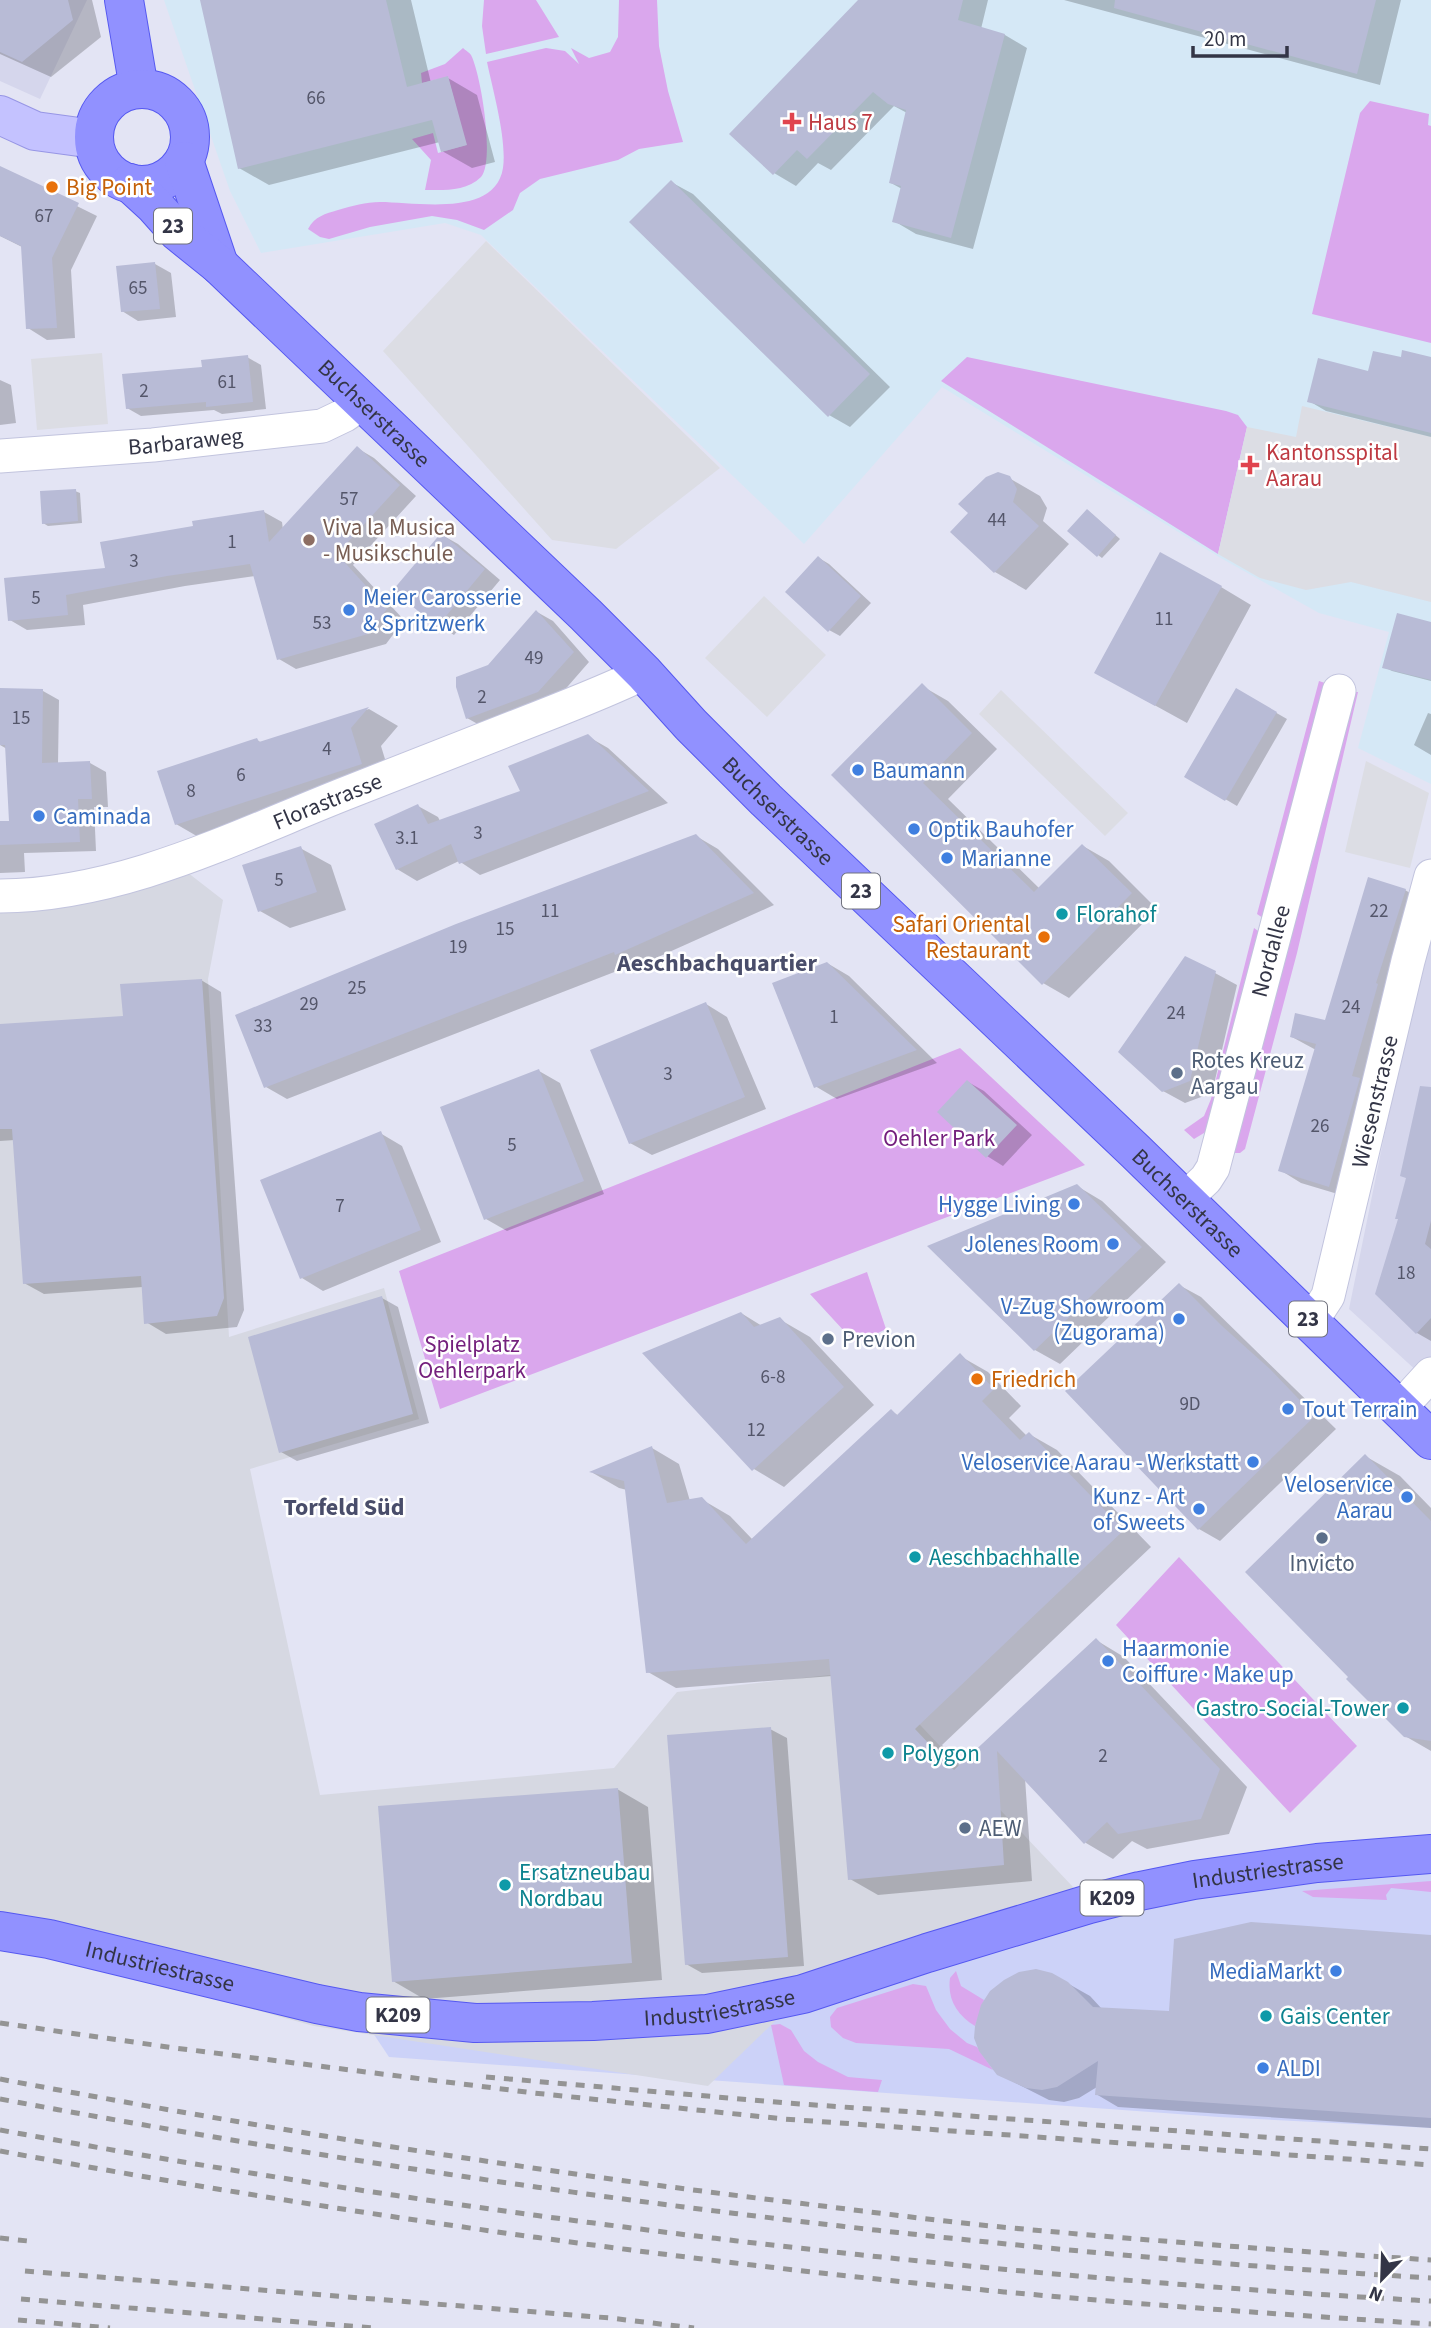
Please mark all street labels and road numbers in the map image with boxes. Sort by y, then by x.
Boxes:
road number: 23 [154,208,192,244]
street label: Buchserstrasse [310,352,438,475]
street label: Barbaraweg [127,419,245,464]
street label: Buchserstrasse [714,749,841,873]
street label: Florastrasse [268,765,387,838]
road number: 23 [842,874,880,908]
street label: Nordallee [1243,901,1299,1001]
street label: Wiesenstrasse [1343,1032,1407,1171]
street label: Buchserstrasse [1124,1141,1251,1265]
road number: 23 [1289,1302,1327,1336]
street label: Industriestrasse [1190,1845,1345,1897]
road number: K209 [1080,1881,1144,1916]
street label: Industriestrasse [82,1932,238,2000]
street label: Industriestrasse [643,1980,798,2035]
road number: K209 [366,1997,430,2032]

